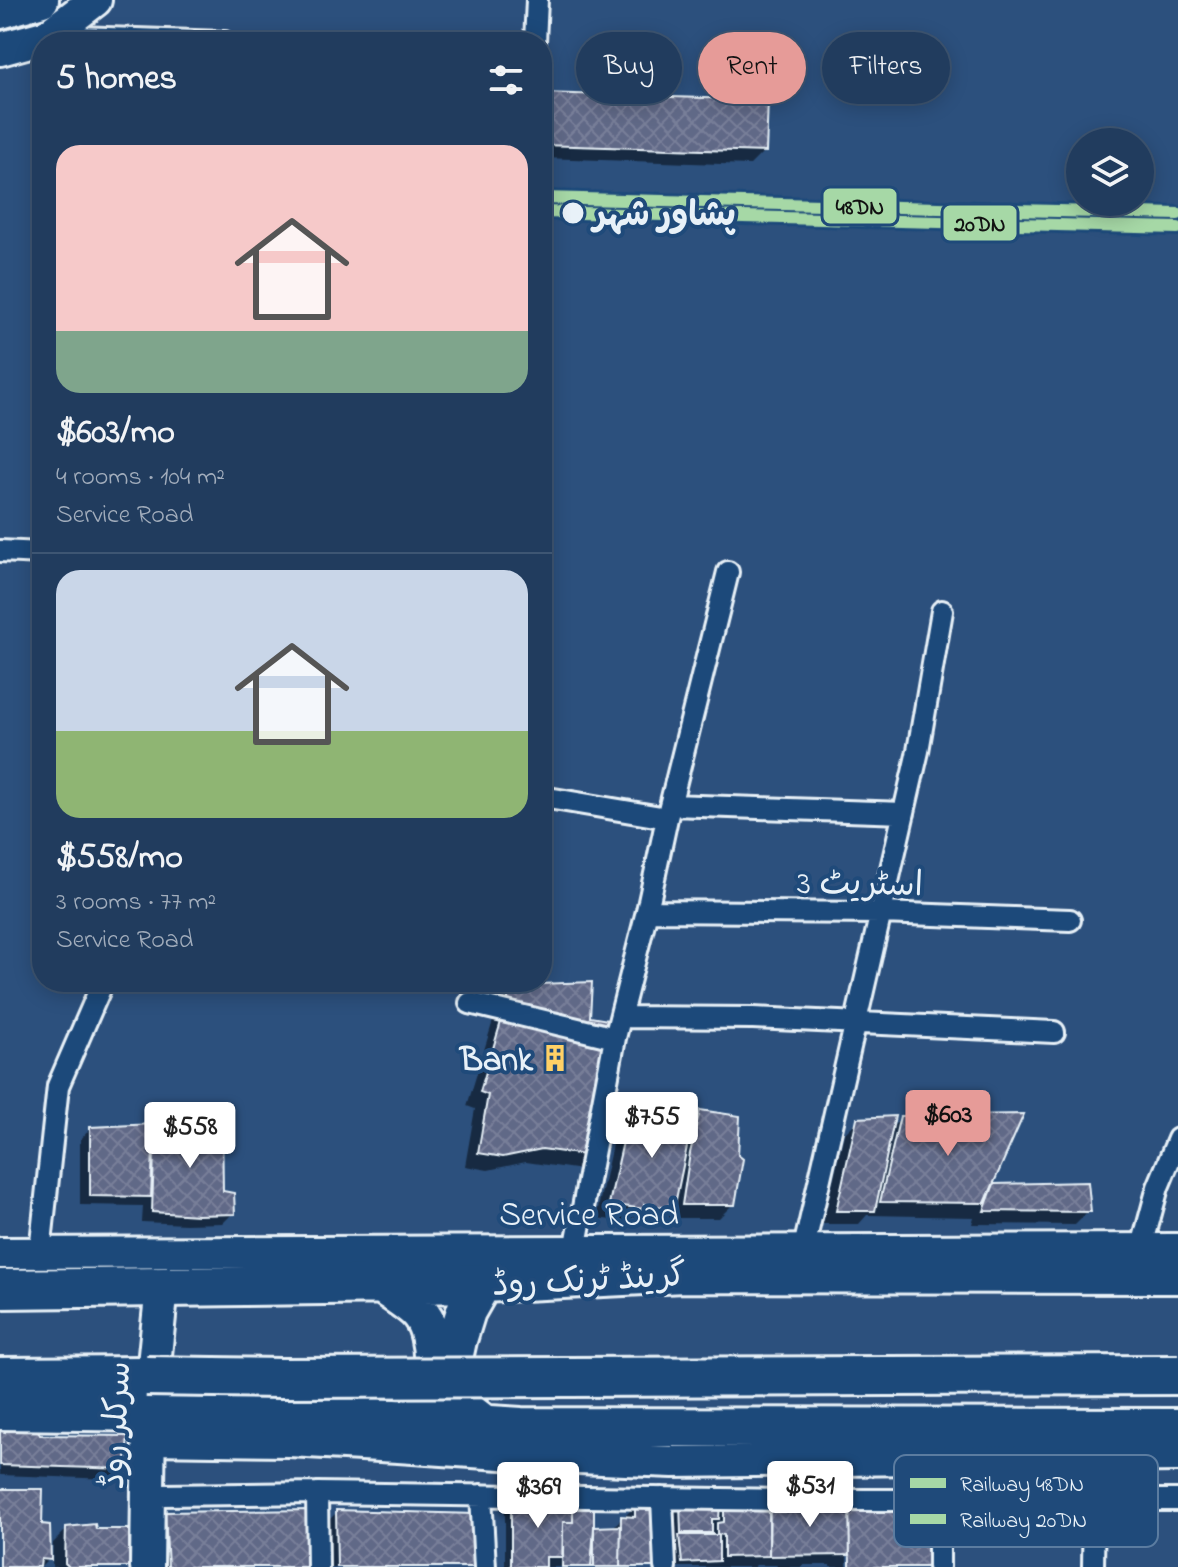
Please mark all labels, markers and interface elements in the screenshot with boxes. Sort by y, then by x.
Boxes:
chip: Buy [576,32,682,104]
chip: Rent [698,32,806,104]
chip: Filters [822,32,950,104]
text: 5 homes [56,55,177,105]
icon: filters [484,58,528,102]
map controls [1066,128,1154,216]
button: layers [1066,128,1154,216]
line badge: 48DN [822,187,898,225]
place label: پشاور شہر [590,192,736,242]
text: 48DN [836,193,884,225]
icon: home [220,197,364,341]
marker: پشاور شہر [560,200,586,226]
line badge: 20DN [942,204,1018,242]
text: 20DN [953,210,1006,242]
text: $603/mo [56,409,175,459]
text: 4 rooms · 104 m² [56,459,225,497]
text: Service Road [56,497,193,535]
icon: home [220,622,364,766]
text: $558/mo [56,834,183,884]
street label: اسٹریٹ 3 [796,860,923,912]
text: 3 rooms · 77 m² [56,884,216,922]
text: Service Road [56,922,193,960]
place label: Bank [458,1037,534,1087]
building icon: Bank [540,1043,570,1073]
pin: $603 [901,1090,995,1158]
pin: $755 [605,1092,699,1160]
text: $603 [923,1097,973,1135]
text: $755 [624,1099,680,1137]
pin: $558 [143,1102,237,1170]
text: $558 [162,1109,218,1147]
street label: Service Road [499,1192,679,1242]
street label: گرینڈ ٹرنک روڈ [491,1252,687,1312]
street label: سرکلر روڈ [90,1360,146,1491]
legend [894,1455,1158,1547]
pin: $531 [763,1461,857,1529]
pin: $369 [491,1462,585,1530]
text: $531 [785,1468,835,1506]
text: $369 [515,1469,561,1507]
text: Railway 48DN [960,1470,1084,1503]
text: Railway 20DN [960,1506,1087,1539]

